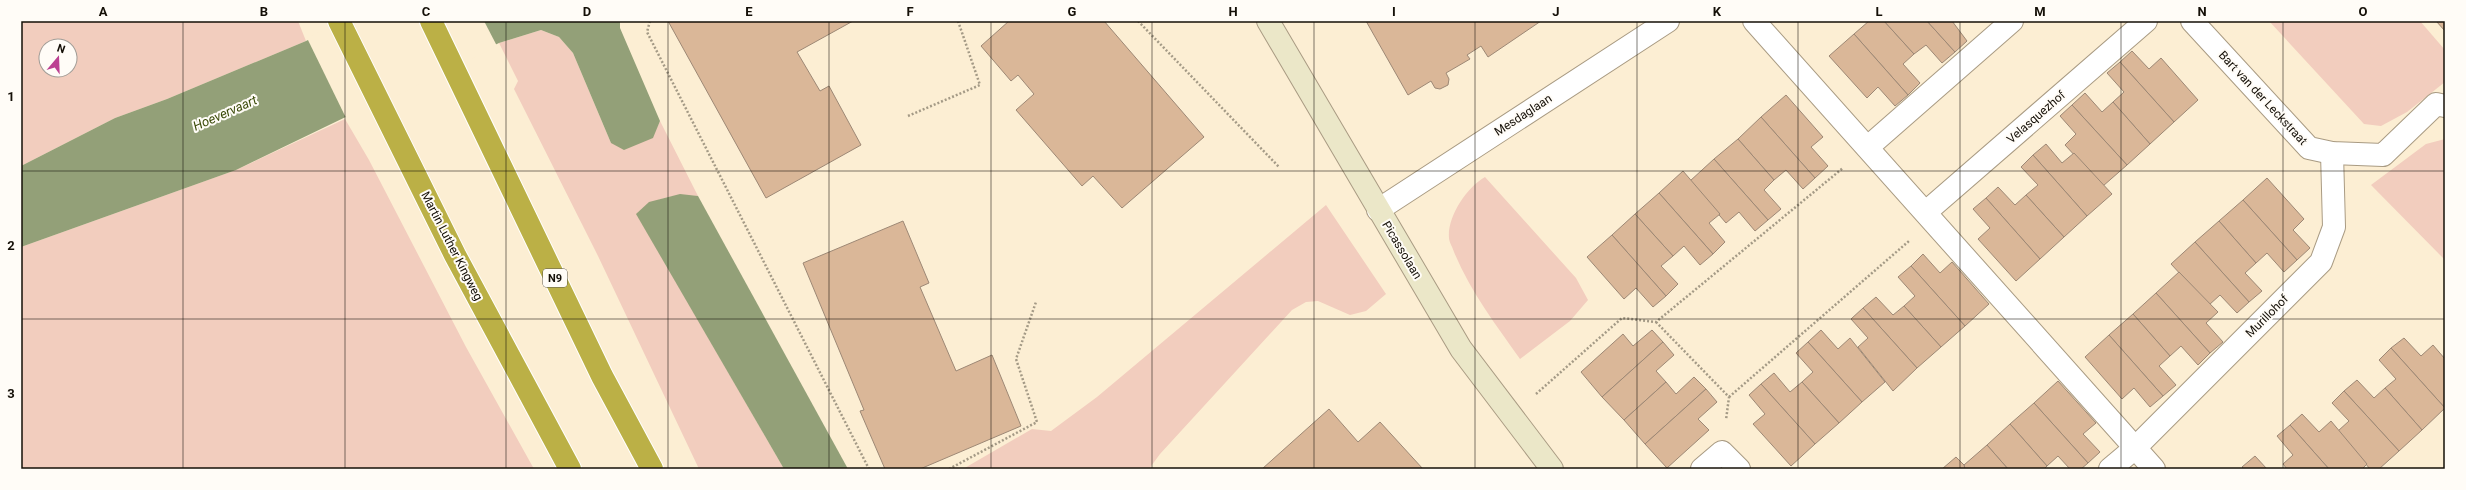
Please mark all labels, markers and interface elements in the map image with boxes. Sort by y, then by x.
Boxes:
text: A [99,4,108,19]
text: B [260,4,268,19]
text: C [422,4,431,19]
text: D [583,4,591,19]
text: E [745,4,753,19]
text: F [906,4,914,19]
text: G [1068,4,1077,19]
text: H [1228,4,1238,19]
text: I [1392,4,1396,19]
text: J [1552,4,1560,19]
text: K [1713,4,1722,19]
text: L [1875,4,1883,19]
text: M [2034,4,2046,19]
text: N [2197,4,2207,19]
text: O [2359,4,2368,19]
north arrow [38,38,78,78]
text: N [55,42,67,57]
street label: Bart van der Leckstraat [2216,48,2310,148]
street label: Velasquezhof [2004,87,2069,146]
text: 1 [7,89,15,104]
street label: Mesdaglaan [1492,91,1554,139]
water label: Hoevervaart [191,92,260,134]
street label: Martin Luther Kingweg [418,189,486,303]
street label: Picassolaan [1379,218,1425,282]
text: 2 [7,238,15,253]
road number: N9 [543,269,567,287]
street label: Murillohof [2243,291,2292,340]
text: 3 [7,386,15,401]

